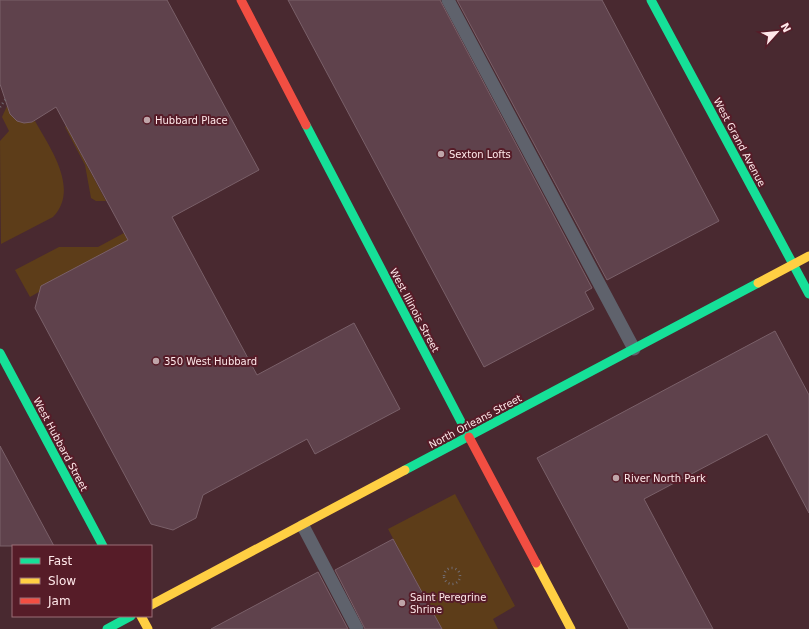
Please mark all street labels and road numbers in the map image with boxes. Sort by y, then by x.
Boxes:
street label: West Grand Avenue [712,96,768,188]
street label: West Illinois Street [388,267,441,354]
street label: North Orleans Street [427,392,523,451]
street label: West Hubbard Street [31,396,90,493]

